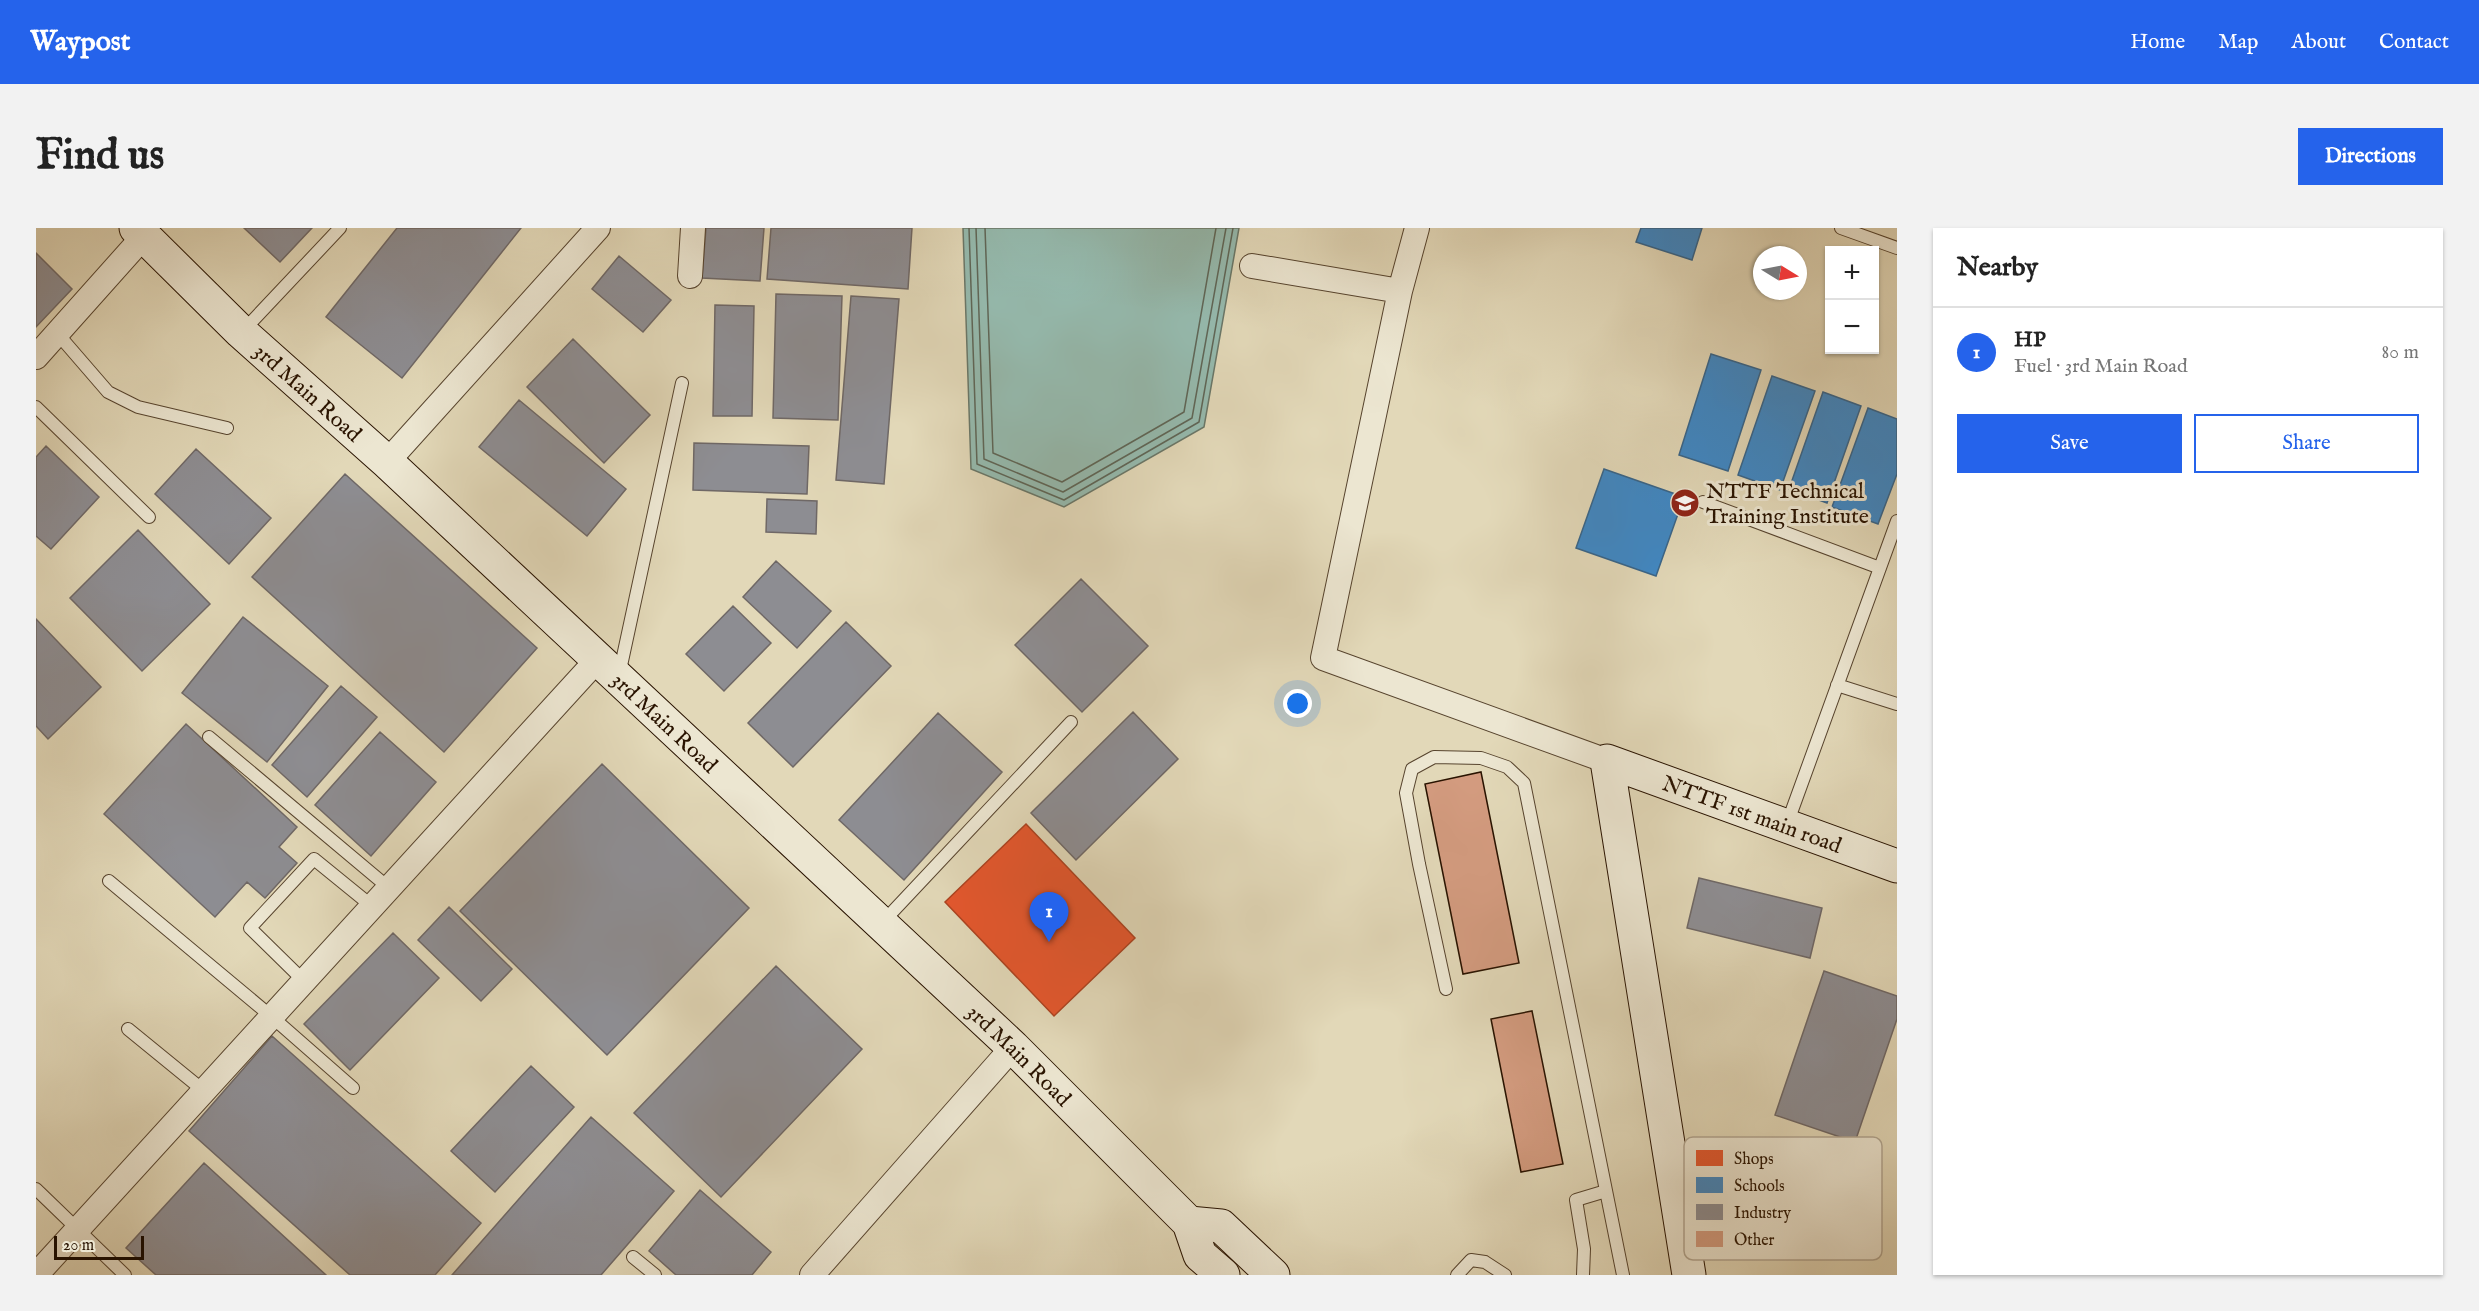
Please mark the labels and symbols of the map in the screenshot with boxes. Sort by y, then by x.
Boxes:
north arrow [1753,246,1807,300]
street label: 3rd Main Road [247,338,367,449]
place label: NTTF Technical Training Institute [1706,478,1869,531]
school or university icon: NTTF Technical Training Institute [1669,487,1701,519]
street label: 3rd Main Road [605,667,723,780]
your location [1283,689,1312,718]
street label: NTTF 1st main road [1658,770,1845,861]
pin: 1 [1030,892,1068,942]
street label: 3rd Main Road [960,999,1077,1113]
legend [1684,1137,1882,1260]
text: Shops [1734,1150,1774,1170]
text: Schools [1734,1177,1785,1197]
text: Industry [1734,1204,1791,1224]
text: Other [1734,1231,1775,1251]
scale bar [54,1233,144,1260]

